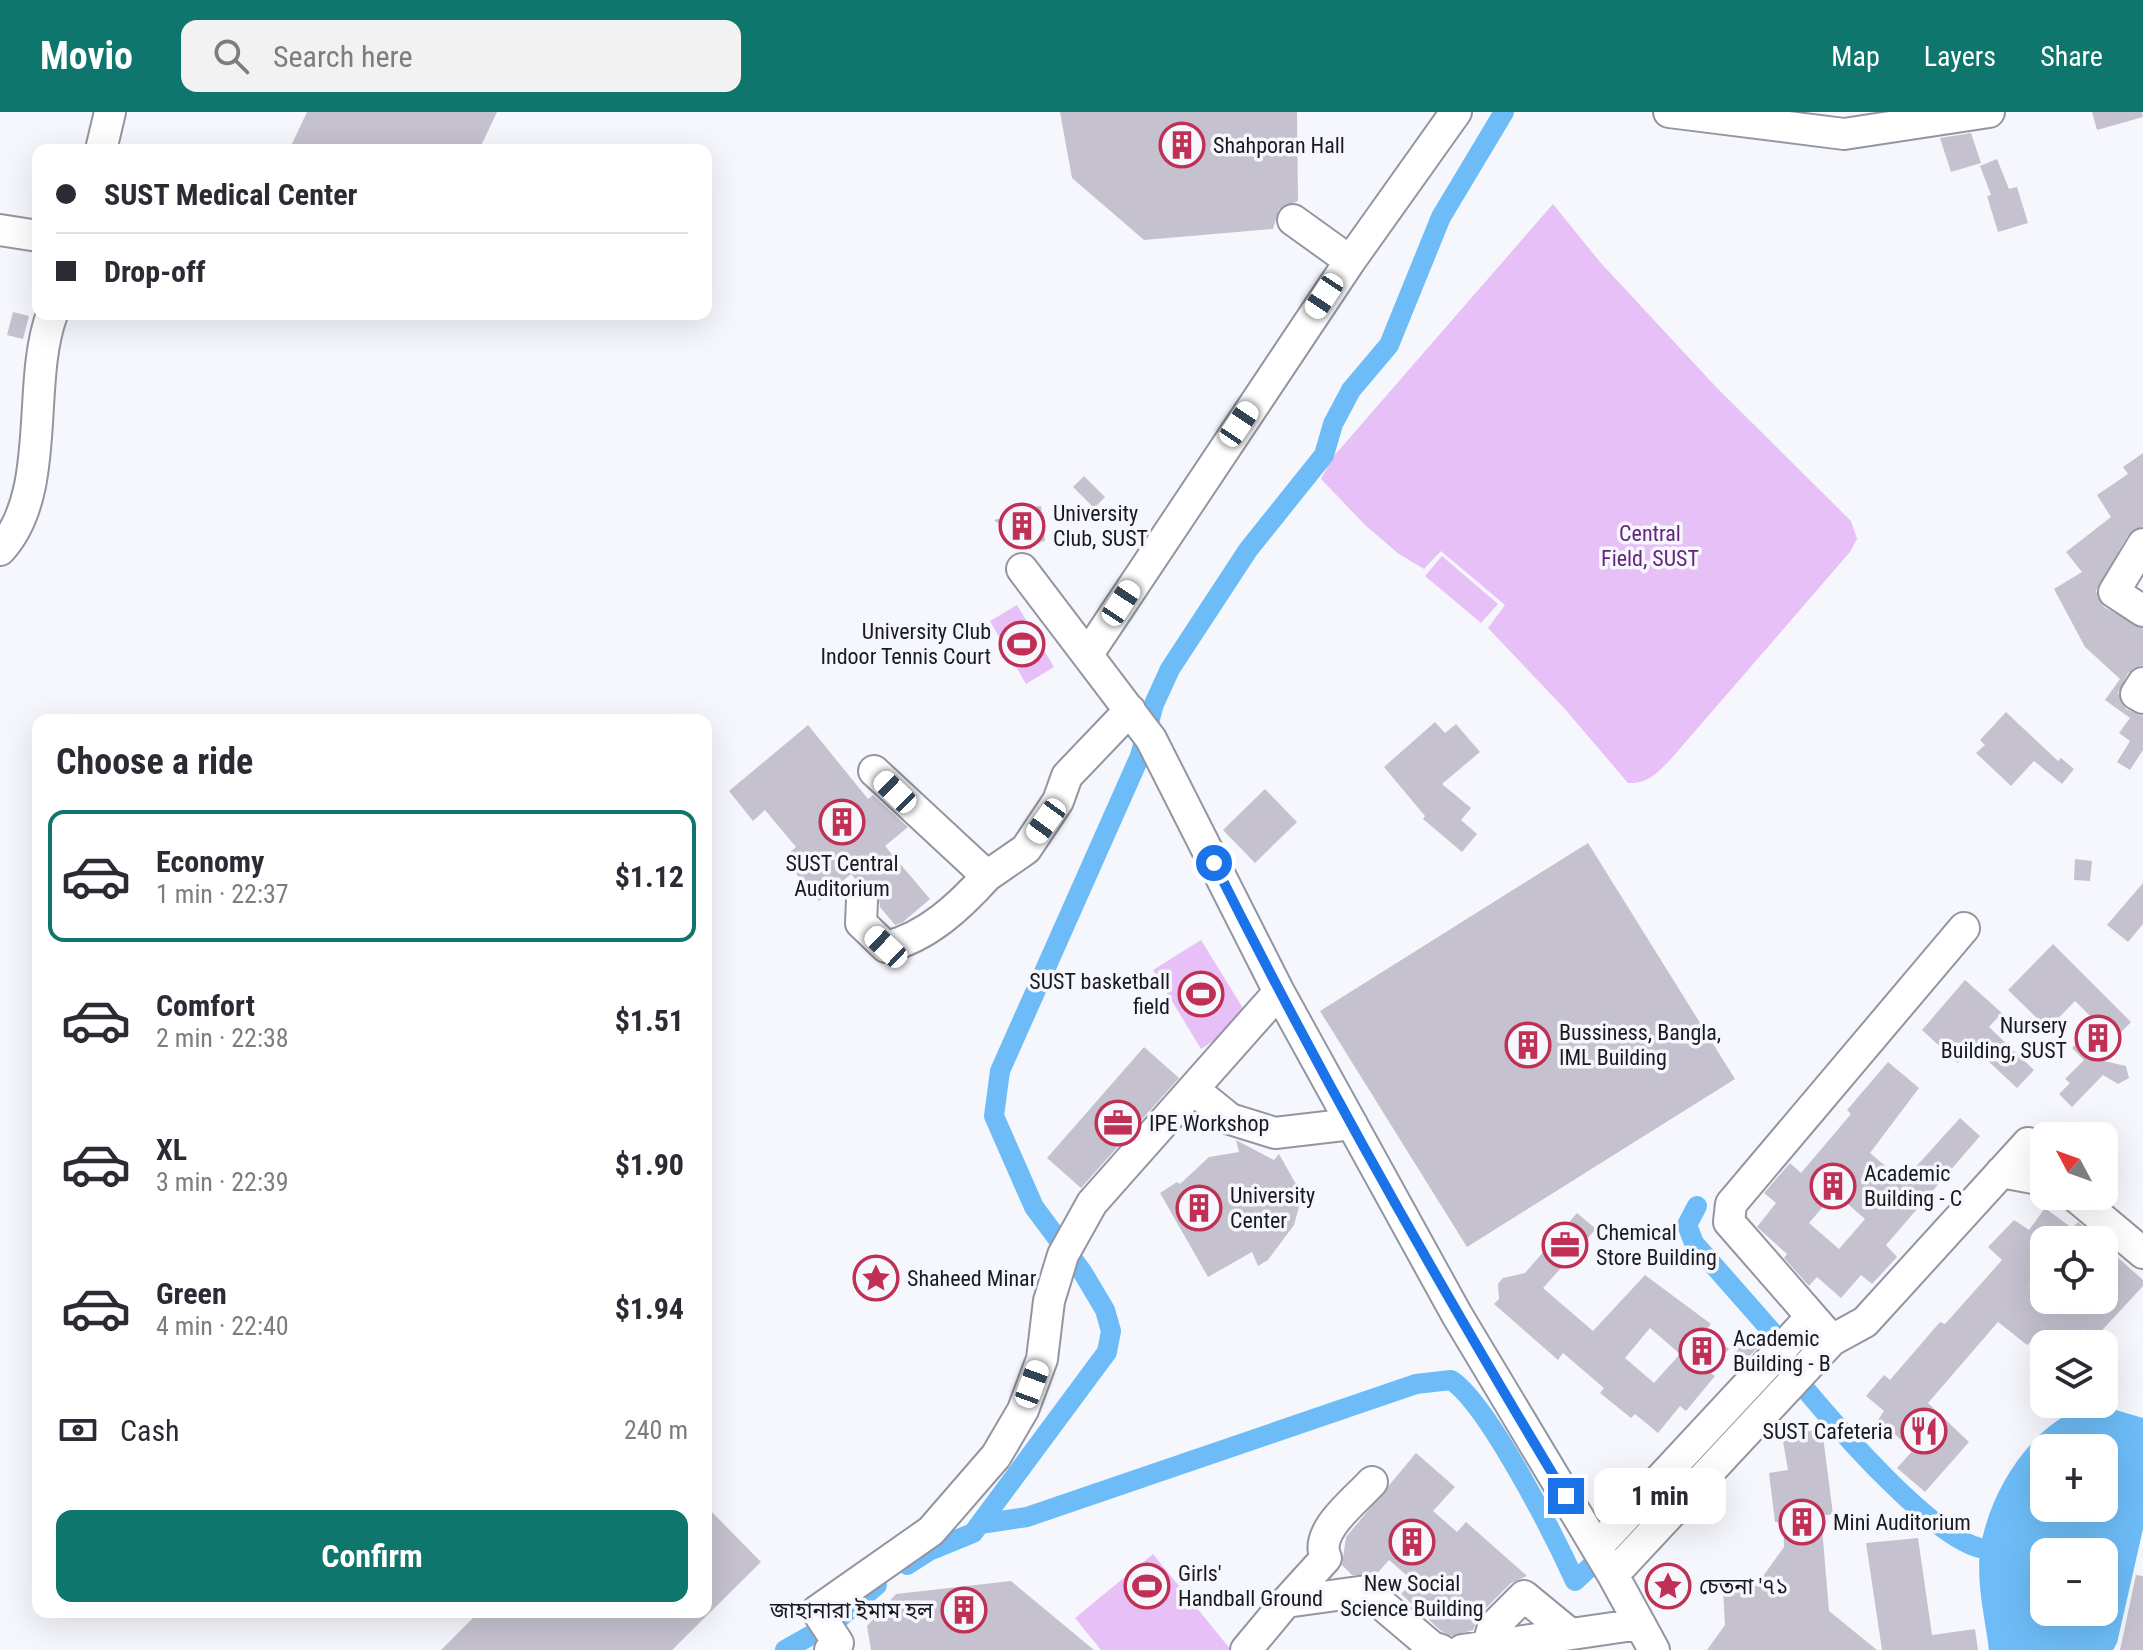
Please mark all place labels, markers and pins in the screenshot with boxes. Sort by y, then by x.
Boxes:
building icon: Shahporan Hall [1158,121,1206,169]
place label: Shahporan Hall [1213,133,1345,158]
place label: University Club, SUST [1053,501,1148,551]
building icon: University Club, SUST [998,502,1046,550]
place label: University Club Indoor Tennis Court [820,619,991,669]
sports icon: University Club Indoor Tennis Court [998,620,1046,668]
building icon: SUST Central Auditorium [818,798,866,846]
place label: SUST Central Auditorium [785,851,899,901]
place label: SUST basketball field [1029,969,1170,1019]
sports icon: SUST basketball field [1177,970,1225,1018]
place label: Nursery Building, SUST [1941,1013,2067,1063]
building icon: Nursery Building, SUST [2074,1014,2122,1062]
place label: Bussiness, Bangla, IML Building [1559,1020,1721,1070]
building icon: Bussiness, Bangla, IML Building [1504,1021,1552,1069]
office icon: IPE Workshop [1094,1099,1142,1147]
place label: IPE Workshop [1149,1111,1269,1136]
place label: Academic Building - C [1864,1161,1962,1211]
building icon: Academic Building - C [1809,1162,1857,1210]
place label: University Center [1230,1183,1315,1233]
building icon: University Center [1175,1184,1223,1232]
place label: Chemical Store Building [1596,1220,1717,1270]
office icon: Chemical Store Building [1541,1221,1589,1269]
place icon: Shaheed Minar [852,1254,900,1302]
place label: Shaheed Minar [907,1266,1037,1291]
place label: Academic Building - B [1733,1326,1831,1376]
building icon: Academic Building - B [1678,1327,1726,1375]
restaurant icon: SUST Cafeteria [1900,1407,1948,1455]
place label: SUST Cafeteria [1763,1419,1893,1444]
building icon: Mini Auditorium [1778,1498,1826,1546]
place label: Mini Auditorium [1833,1510,1971,1535]
building icon: New Social Science Building [1388,1518,1436,1566]
place label: Girls' Handball Ground [1178,1561,1323,1611]
sports icon: Girls' Handball Ground [1123,1562,1171,1610]
place icon: চেতনা '৭১ [1644,1562,1692,1610]
place label: New Social Science Building [1340,1571,1484,1621]
place label: চেতনা '৭১ [1699,1574,1788,1599]
building icon: জাহানারা ইমাম হল [940,1586,988,1634]
place label: জাহানারা ইমাম হল [769,1598,934,1623]

